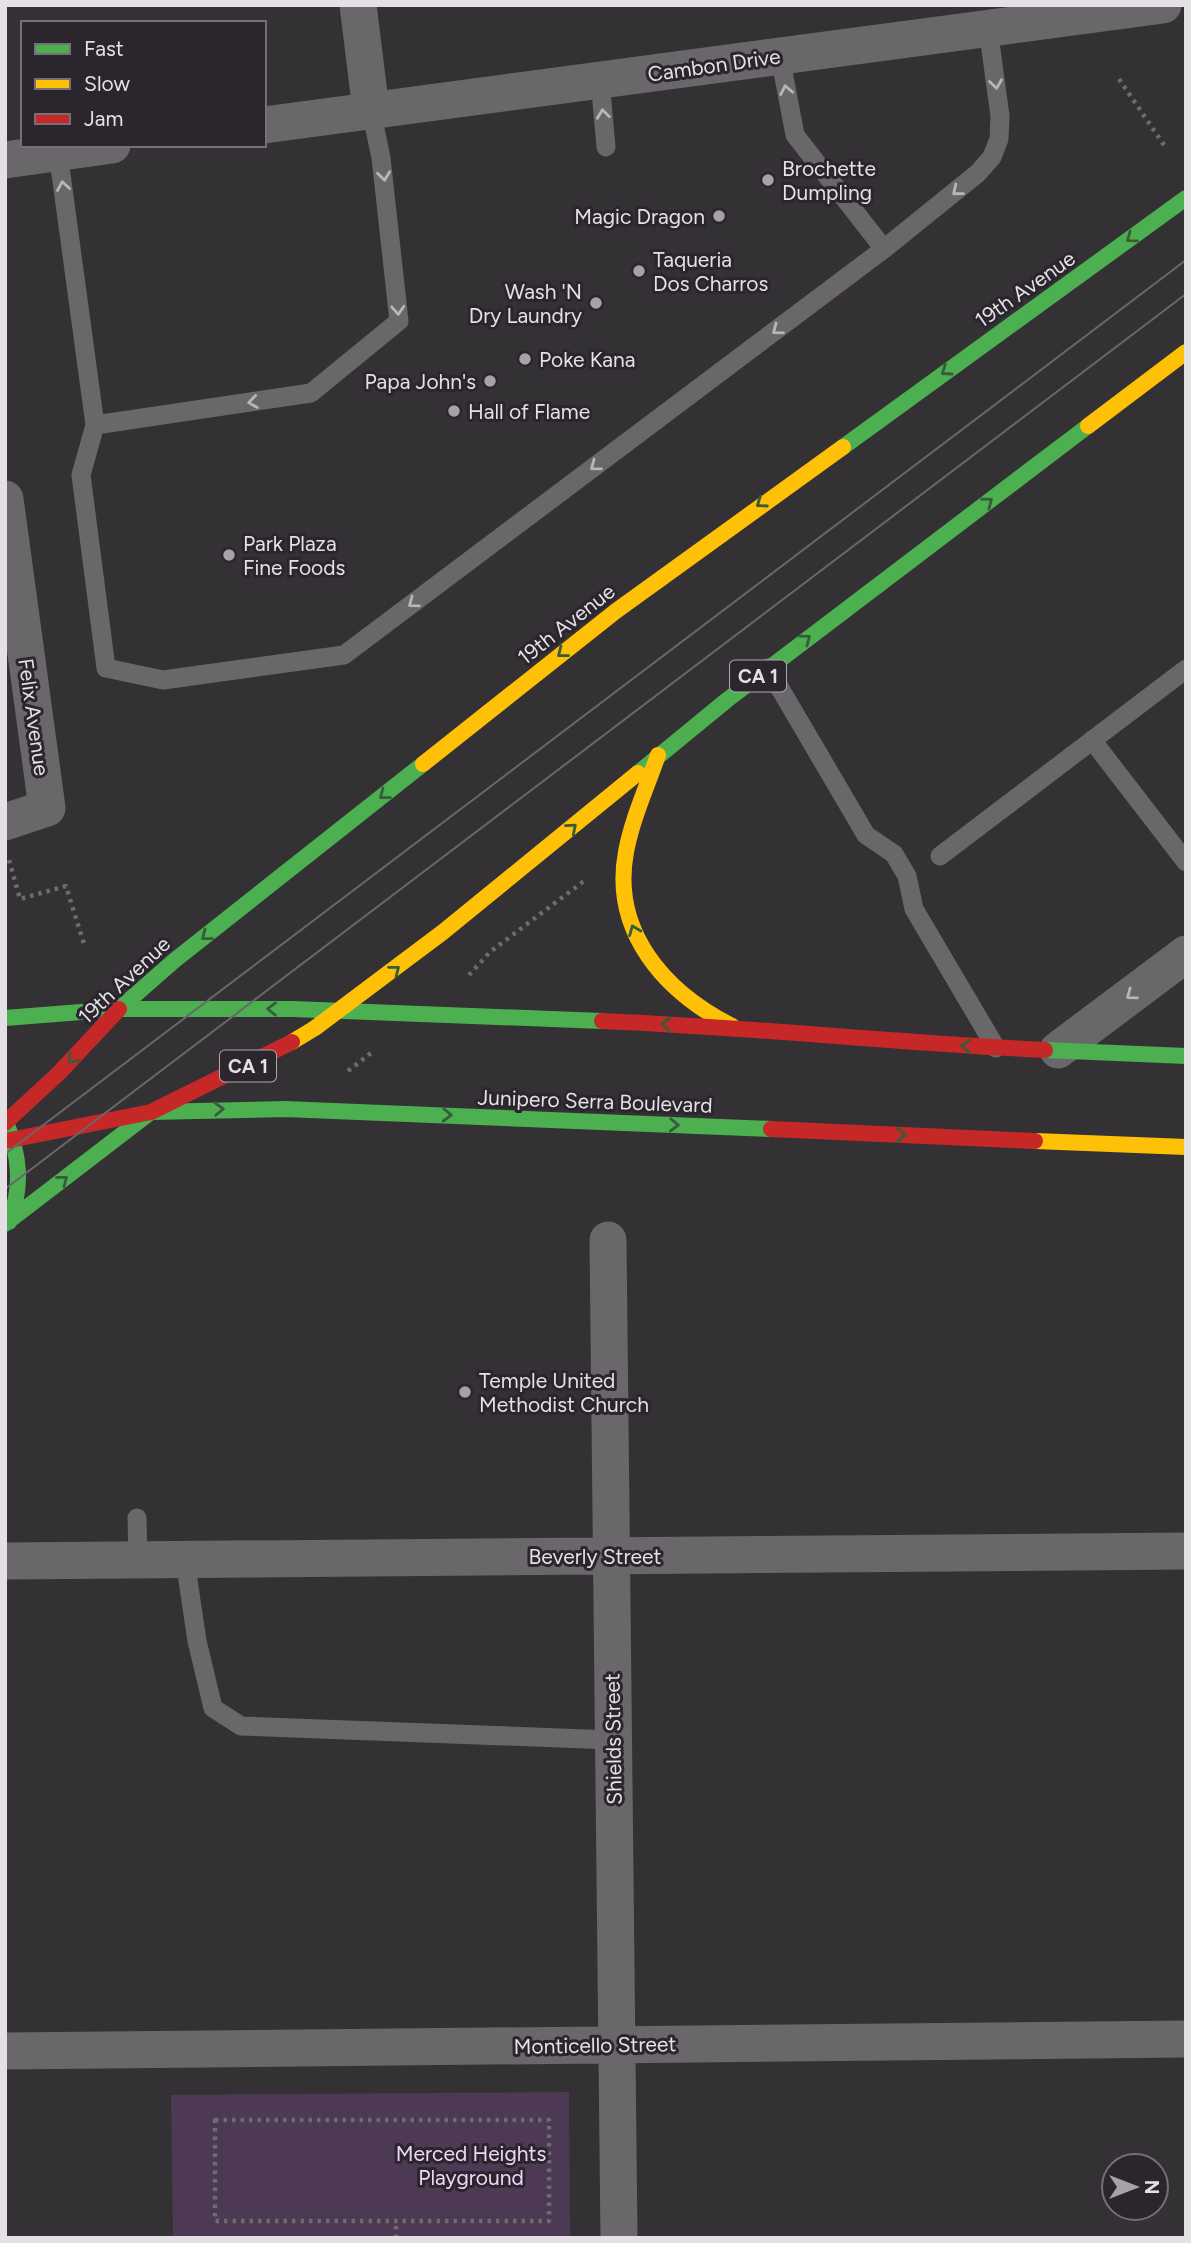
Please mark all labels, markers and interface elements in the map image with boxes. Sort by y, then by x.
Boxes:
legend [21,21,266,147]
text: Fast [84,36,124,61]
street label: Cambon Drive [646,43,782,87]
text: Slow [84,71,130,96]
one-way arrow [988,78,1003,89]
one-way arrow [779,84,794,96]
text: Jam [84,106,123,131]
one-way arrow [596,108,611,119]
place label: Brochette Dumpling [782,156,876,205]
one-way arrow [376,170,391,182]
marker: Brochette Dumpling [760,172,776,188]
one-way arrow [56,180,71,192]
one-way arrow [952,182,964,195]
place label: Magic Dragon [574,204,705,229]
marker: Magic Dragon [711,208,727,224]
one-way arrow [1126,230,1139,243]
street label: 19th Avenue [970,245,1080,333]
place label: Taqueria Dos Charros [653,247,768,296]
marker: Taqueria Dos Charros [631,263,647,279]
place label: Wash 'N Dry Laundry [469,279,582,328]
marker: Wash 'N Dry Laundry [588,295,604,311]
one-way arrow [390,305,405,316]
one-way arrow [772,321,784,334]
place label: Poke Kana [539,347,636,372]
marker: Poke Kana [517,351,533,367]
one-way arrow [941,363,954,375]
place label: Papa John's [365,369,476,394]
marker: Papa John's [482,373,498,389]
one-way arrow [247,395,259,410]
place label: Hall of Flame [468,399,590,424]
marker: Hall of Flame [446,403,462,419]
one-way arrow [590,458,602,471]
one-way arrow [756,495,769,507]
one-way arrow [980,497,992,510]
place label: Park Plaza Fine Foods [243,531,345,580]
marker: Park Plaza Fine Foods [221,547,237,563]
street label: 19th Avenue [512,578,620,670]
one-way arrow [408,595,421,607]
one-way arrow [799,635,811,647]
one-way arrow [557,645,570,657]
street label: Felix Avenue [13,657,55,777]
road number: CA 1 [730,660,786,692]
one-way arrow [379,786,392,799]
one-way arrow [564,823,576,836]
one-way arrow [628,924,642,936]
one-way arrow [201,927,213,940]
street label: 19th Avenue [73,931,175,1029]
one-way arrow [387,966,399,979]
one-way arrow [1126,986,1139,999]
one-way arrow [266,1001,277,1016]
one-way arrow [660,1016,671,1031]
one-way arrow [960,1039,971,1054]
road number: CA 1 [220,1050,276,1082]
one-way arrow [68,1051,80,1064]
street label: Junipero Serra Boulevard [477,1084,713,1118]
one-way arrow [215,1101,225,1117]
one-way arrow [442,1108,453,1123]
one-way arrow [669,1117,680,1132]
one-way arrow [896,1127,907,1142]
one-way arrow [56,1176,68,1188]
place label: Temple United Methodist Church [479,1368,649,1417]
marker: Temple United Methodist Church [457,1384,473,1400]
street label: Beverly Street [529,1544,662,1569]
street label: Shields Street [599,1673,627,1805]
street label: Monticello Street [513,2031,677,2059]
park label: Merced Heights Playground [396,2141,546,2190]
north arrow [1100,2152,1170,2222]
text: N [1140,2180,1163,2194]

